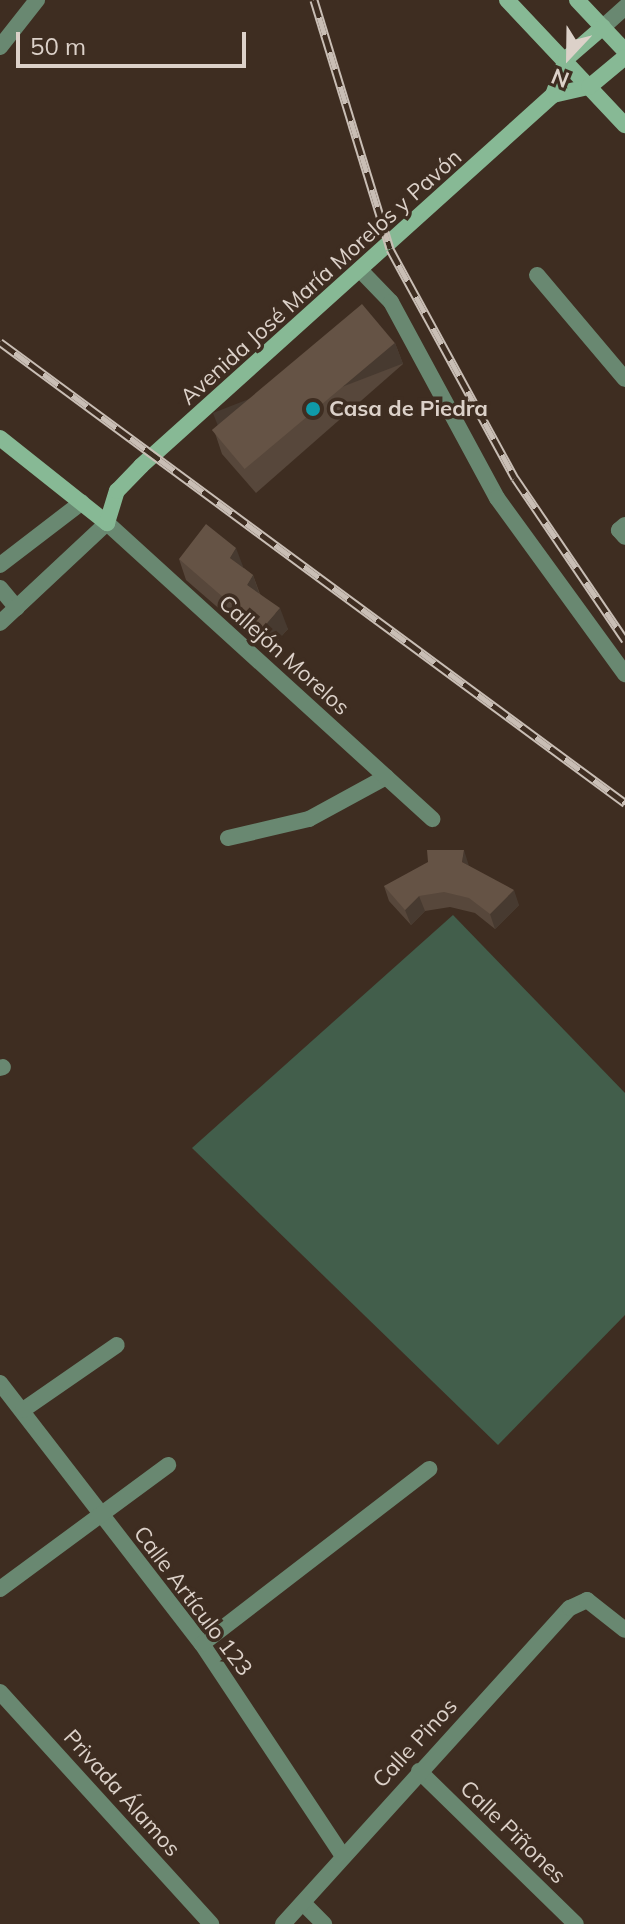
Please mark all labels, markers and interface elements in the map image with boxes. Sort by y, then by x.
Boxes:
scale bar [20,16,250,66]
north arrow [529,16,609,96]
text: 50 m [30,31,86,61]
text: N [547,62,573,94]
street label: Avenida José María Morelos y Pavón [175,144,467,410]
place label: Casa de Piedra [329,396,488,422]
marker: Casa de Piedra [304,400,322,418]
street label: Callejón Morelos [213,589,355,721]
street label: Calle Artículo 123 [128,1521,258,1681]
street label: Calle Pinos [367,1693,463,1793]
street label: Privada Álamos [58,1724,186,1862]
street label: Calle Piñones [455,1775,571,1889]

